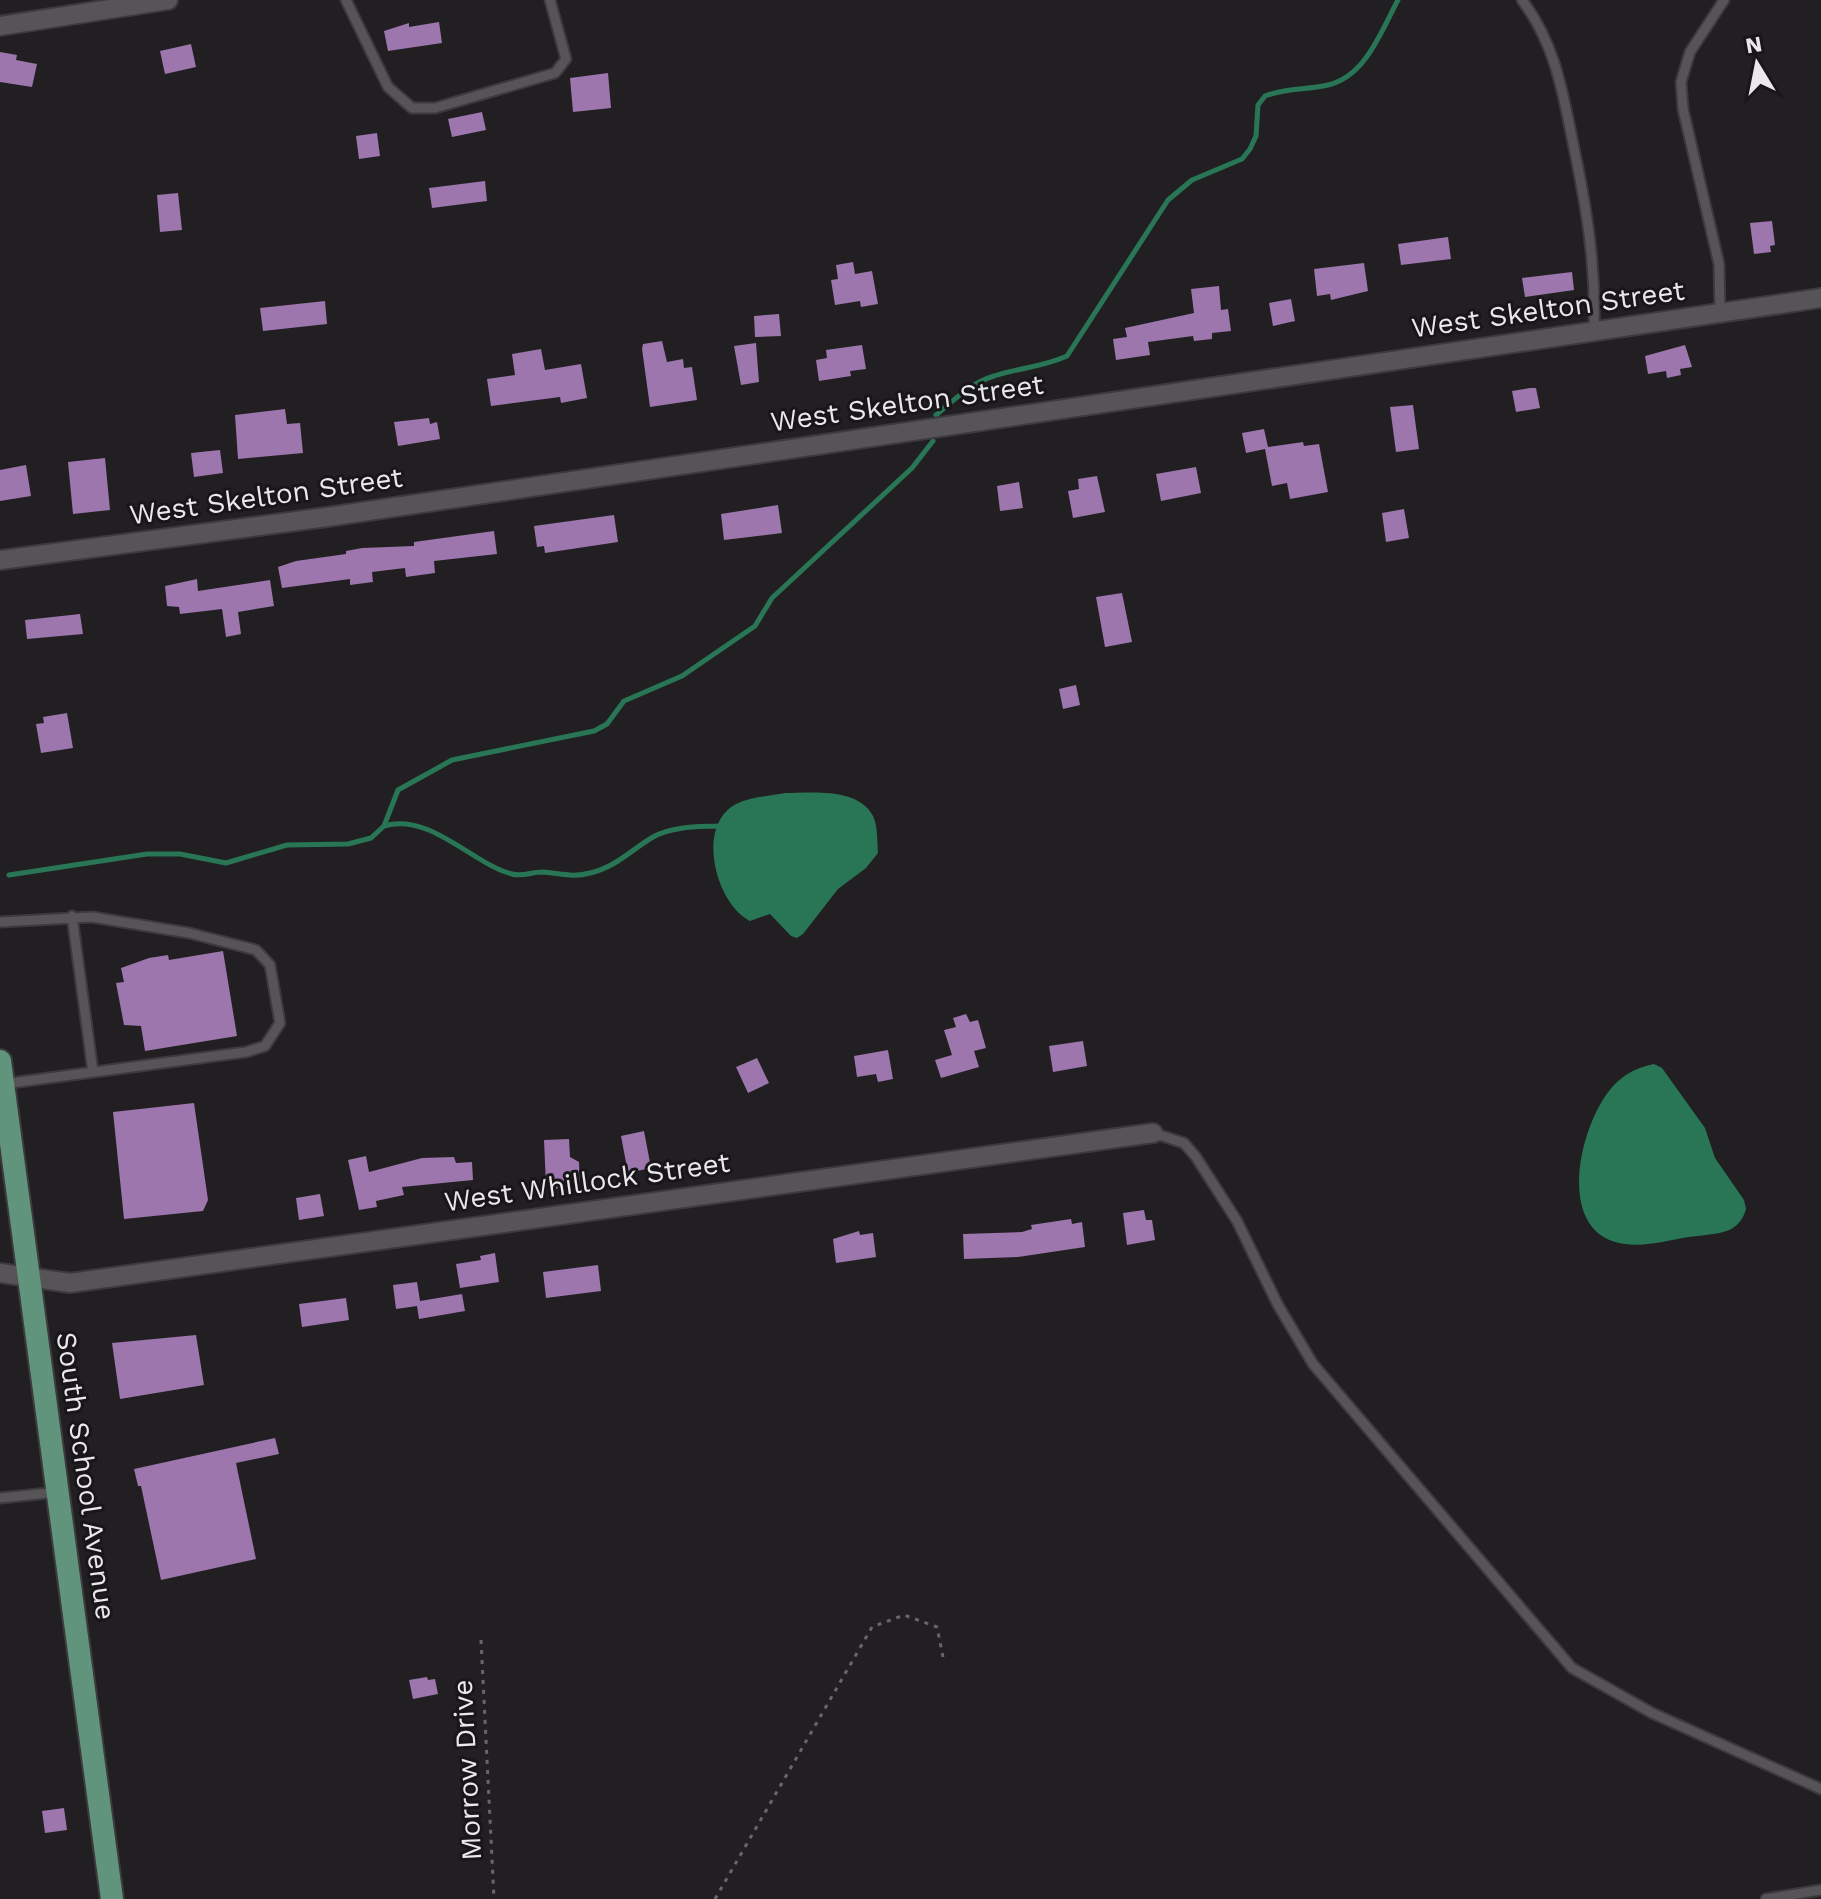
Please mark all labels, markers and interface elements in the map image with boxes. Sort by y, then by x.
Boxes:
north arrow [1717,24,1797,104]
text: N [1743,31,1764,59]
street label: West Skelton Street [1409,273,1687,344]
street label: West Skelton Street [768,367,1046,438]
street label: West Skelton Street [127,460,405,531]
street label: West Whillock Street [442,1146,732,1218]
street label: South School Avenue [49,1330,123,1622]
street label: Morrow Drive [446,1679,488,1861]

